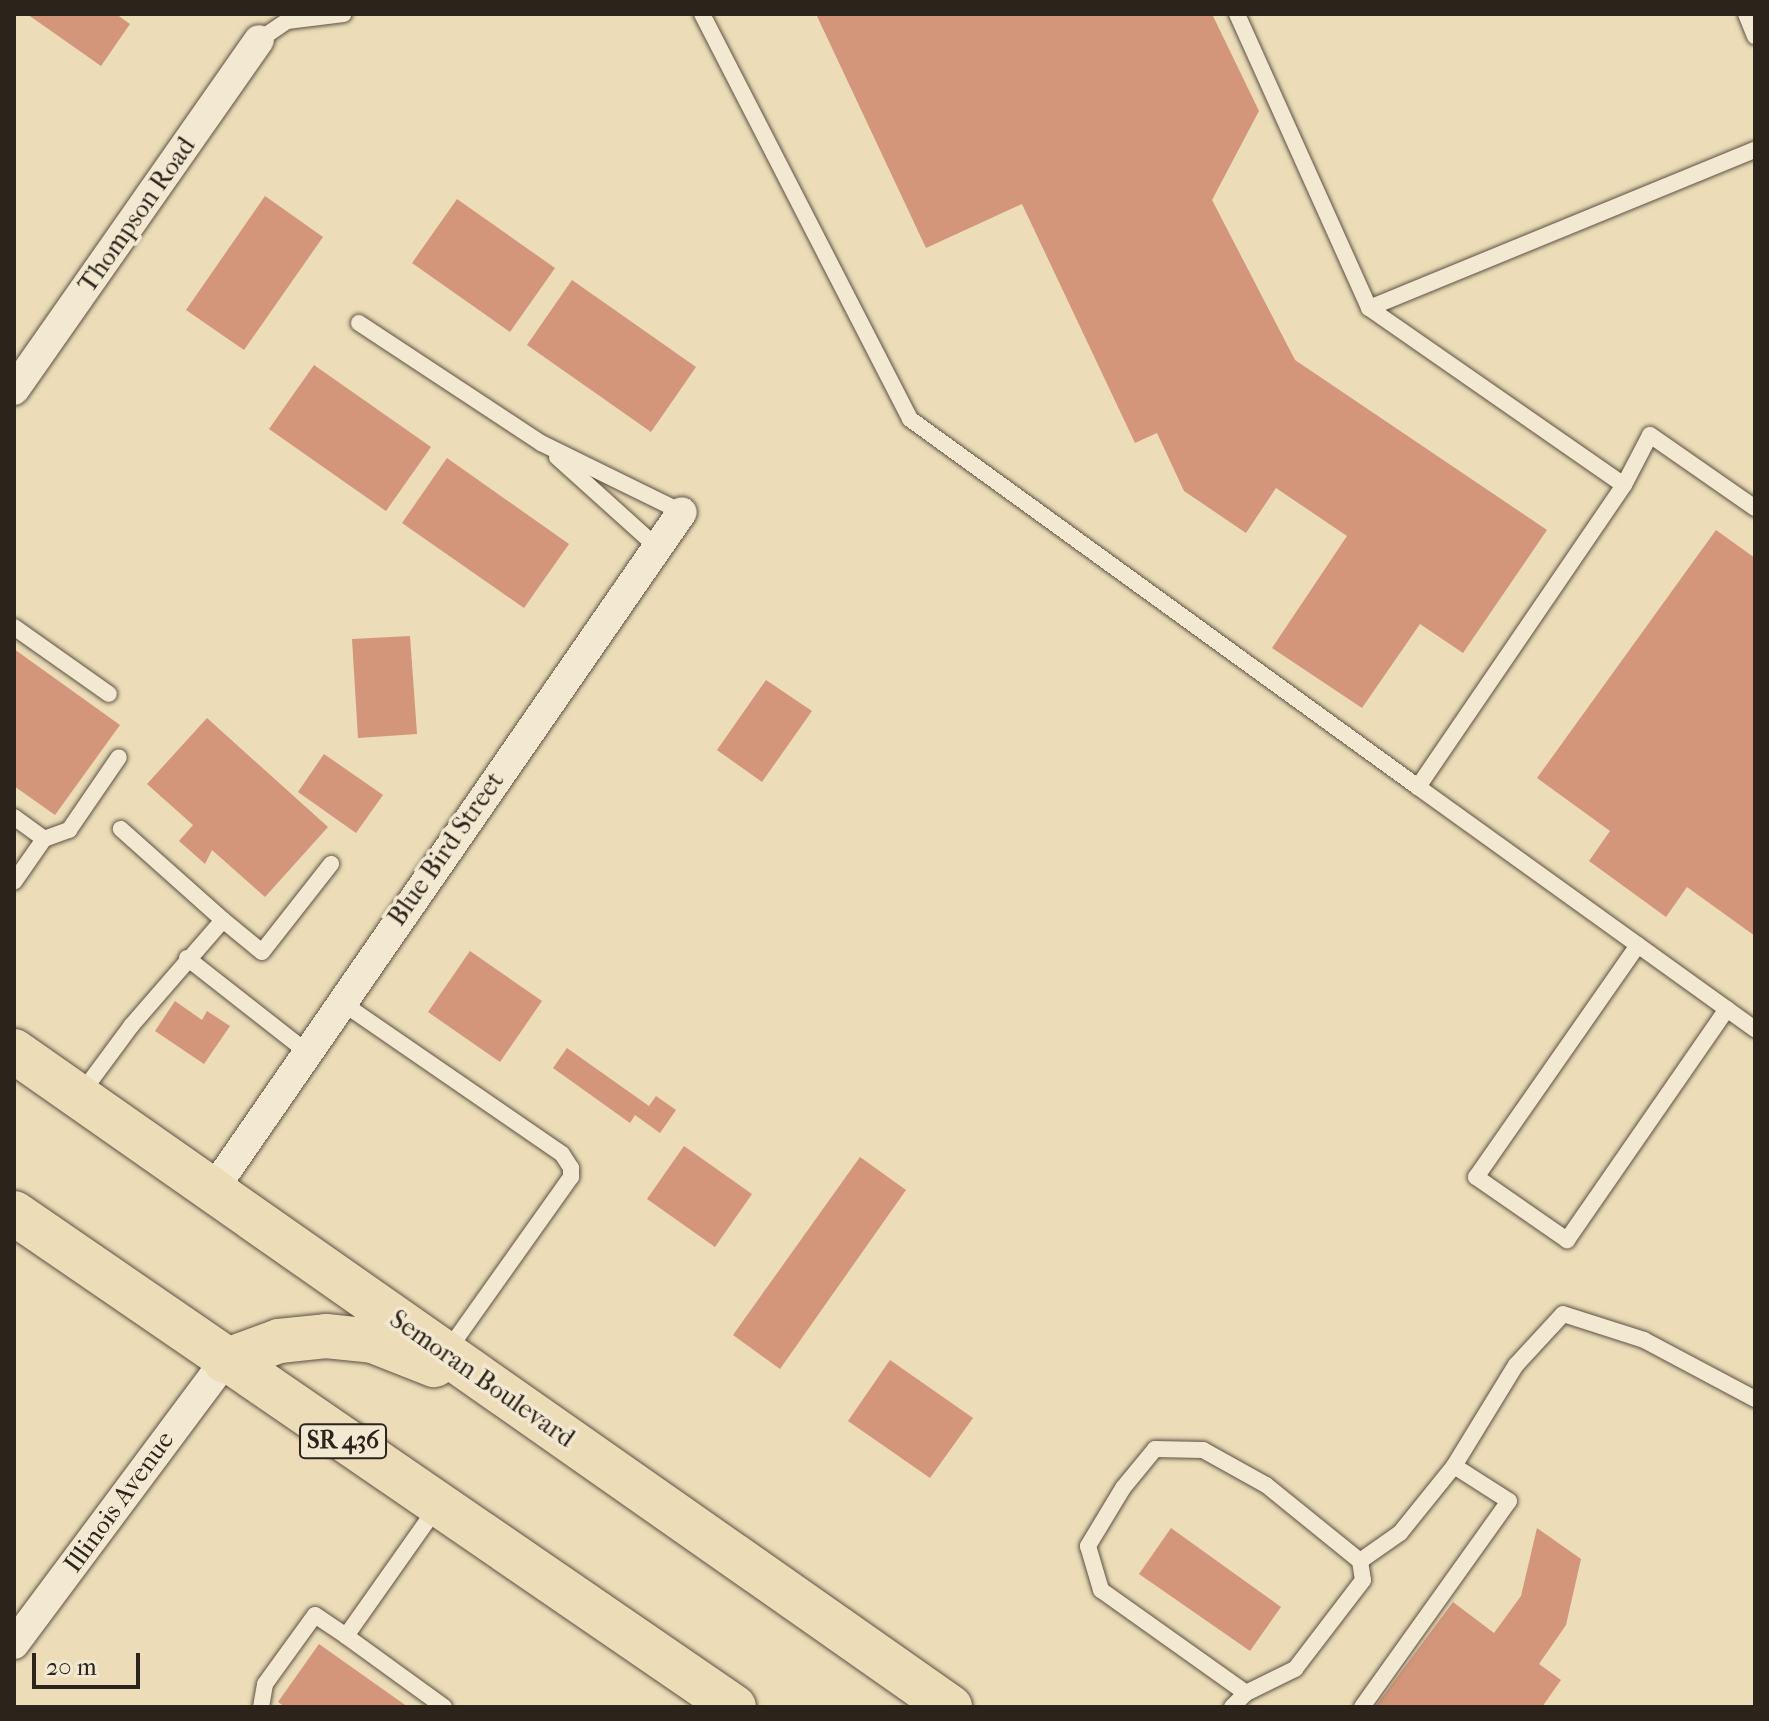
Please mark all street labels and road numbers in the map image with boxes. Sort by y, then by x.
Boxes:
street label: Thompson Road [72,131,202,299]
street label: Blue Bird Street [381,766,511,932]
street label: Semoran Boulevard [384,1304,580,1454]
road number: SR 436 [299,1421,387,1461]
street label: Illinois Avenue [57,1425,181,1579]

